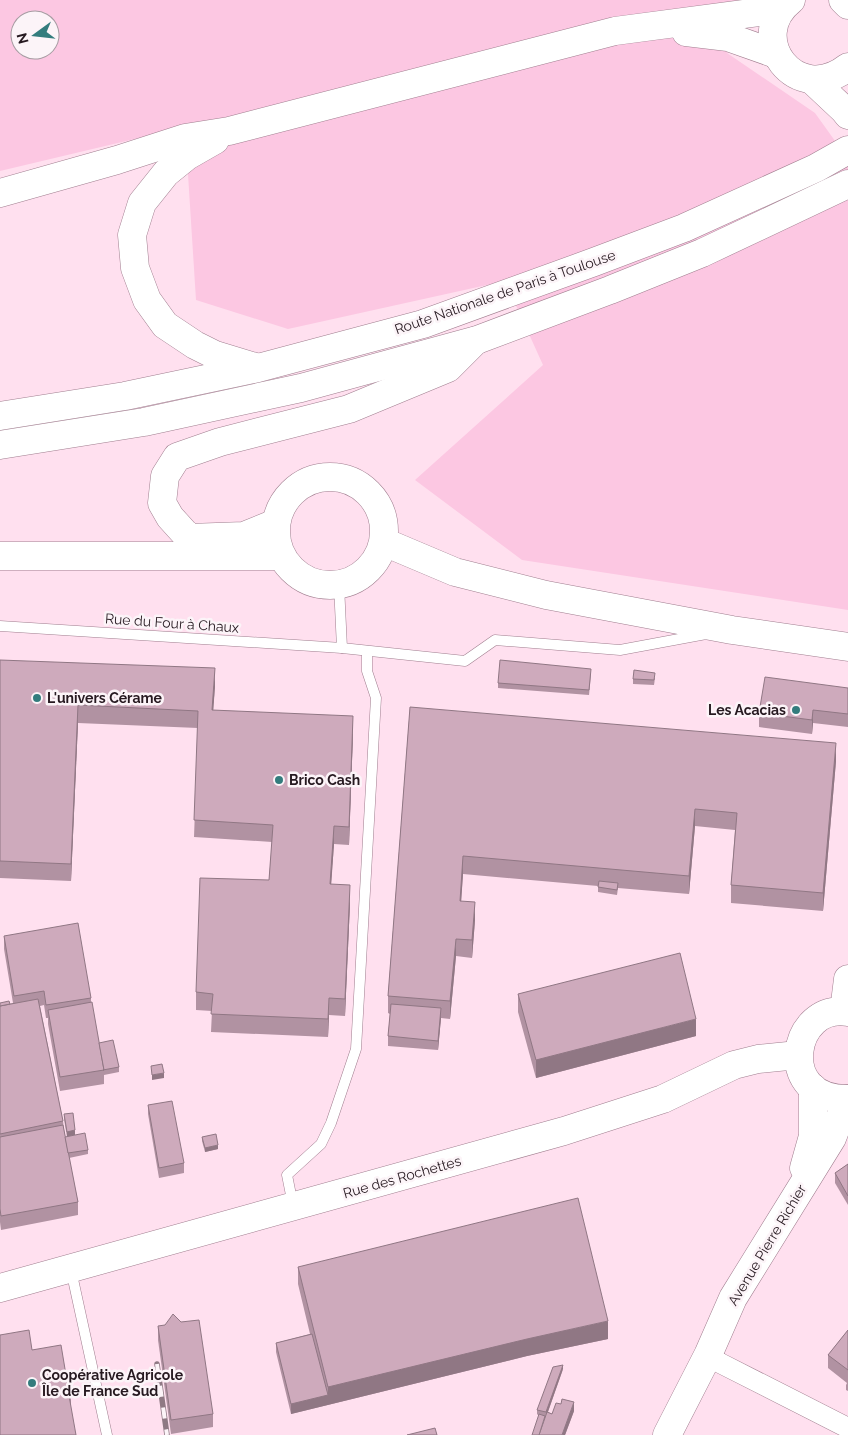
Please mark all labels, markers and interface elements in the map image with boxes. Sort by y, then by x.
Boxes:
north arrow [10,10,60,60]
text: N [13,31,32,46]
street label: Route Nationale de Paris à Toulouse [392,247,618,337]
street label: Rue du Four à Chaux [104,610,240,636]
place label: L'univers Cérame [47,690,163,706]
marker: L'univers Cérame [31,692,43,704]
place label: Les Acacias [708,702,786,718]
marker: Les Acacias [790,704,802,716]
place label: Brico Cash [289,772,360,788]
marker: Brico Cash [273,774,285,786]
street label: Rue des Rochettes [341,1152,463,1201]
street label: Avenue Pierre Richier [725,1182,809,1308]
place label: Coopérative Agricole Île de France Sud [41,1367,184,1399]
marker: Coopérative Agricole Île de France Sud [26,1377,38,1389]

